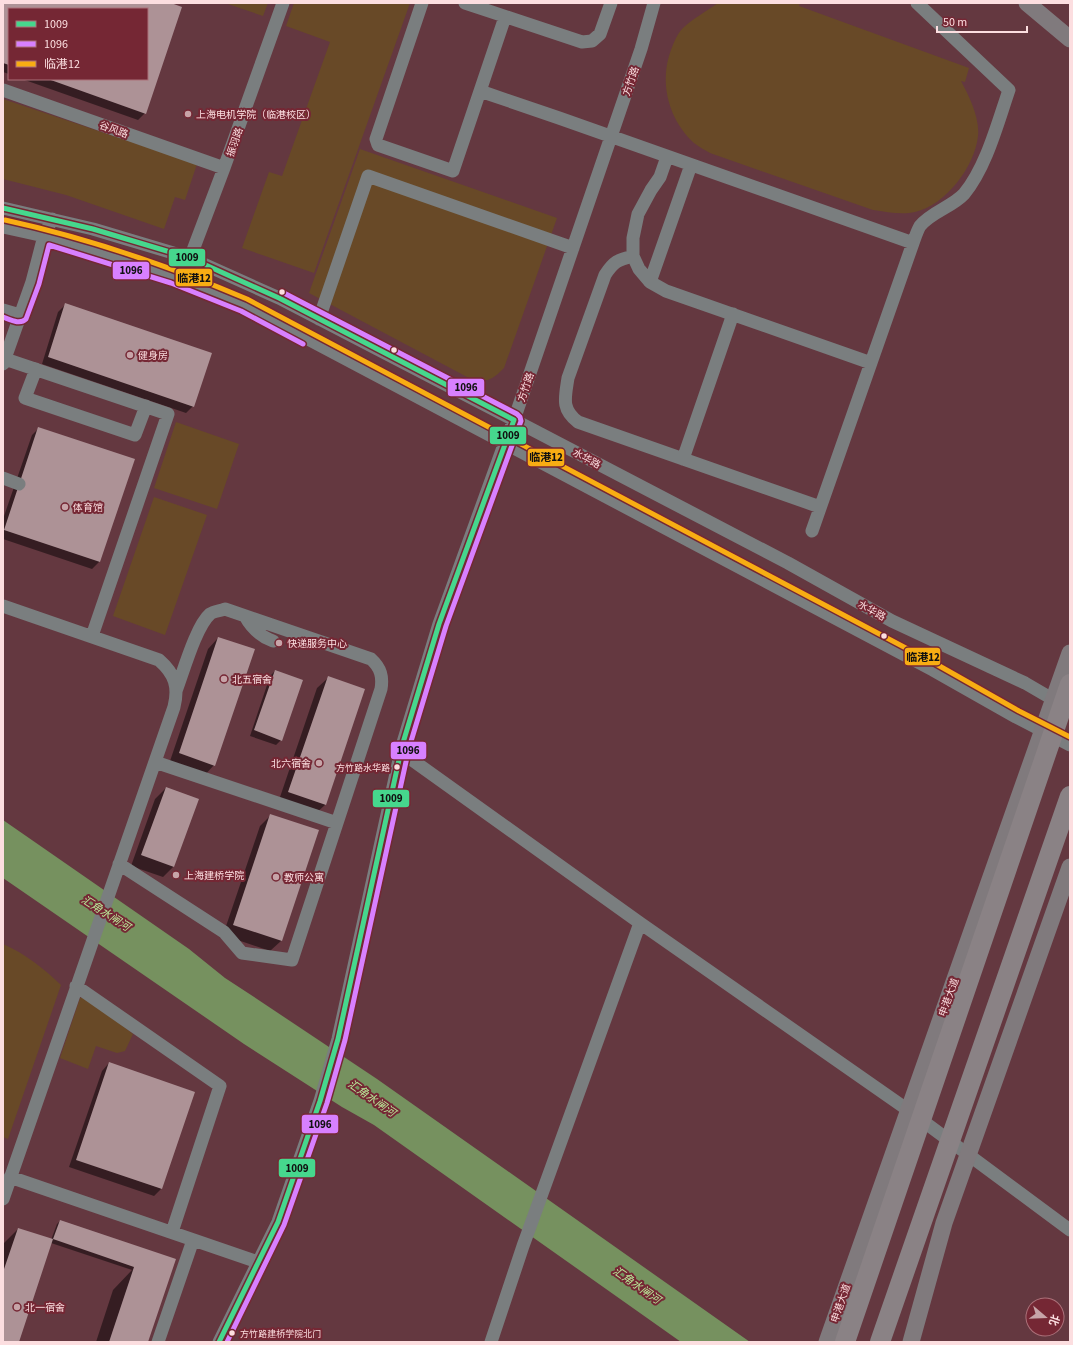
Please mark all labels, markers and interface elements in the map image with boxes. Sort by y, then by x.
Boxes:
legend [8,8,148,80]
scale bar [937,8,1027,34]
text: 50 m [943,14,967,31]
text: 1009 [44,16,68,33]
text: 1096 [44,36,68,53]
text: 临港12 [44,56,80,73]
street label: 方竹路 [619,65,642,98]
place label: 上海电机学院（临港校区） [196,108,316,122]
marker: 上海电机学院（临港校区） [183,109,193,119]
street label: 谷风路 [97,118,130,142]
street label: 振羽路 [223,126,246,159]
line badge: 1009 [168,248,206,267]
text: 1009 [175,250,199,265]
line badge: 1096 [112,261,150,280]
text: 1096 [119,263,143,278]
line badge: 临港12 [175,268,213,287]
text: 临港12 [177,271,211,286]
unlabelled marker [277,287,287,297]
unlabelled marker [389,345,399,355]
place label: 健身房 [138,349,168,363]
marker: 健身房 [125,350,135,360]
street label: 方竹路 [514,371,537,404]
line badge: 1096 [447,378,485,397]
text: 1096 [454,380,478,395]
line badge: 1009 [489,426,527,445]
text: 1009 [496,428,520,443]
street label: 水华路 [570,446,603,472]
line badge: 临港12 [527,448,565,467]
text: 临港12 [529,450,563,465]
place label: 体育馆 [73,501,103,515]
marker: 体育馆 [60,502,70,512]
street label: 水华路 [855,597,888,624]
unlabelled marker [879,631,889,641]
place label: 快递服务中心 [287,637,347,651]
marker: 快递服务中心 [274,638,284,648]
line badge: 临港12 [904,647,941,666]
text: 临港12 [906,650,940,665]
place label: 北五宿舍 [232,673,272,687]
marker: 北五宿舍 [219,674,229,684]
line badge: 1096 [390,741,427,760]
text: 1096 [396,743,420,758]
place label: 北六宿舍 [271,757,311,771]
marker: 北六宿舍 [314,758,324,768]
place label: 方竹路水华路 [336,762,390,775]
marker: 方竹路水华路 [392,762,402,772]
line badge: 1009 [372,789,410,808]
text: 1009 [379,791,403,806]
place label: 上海建桥学院 [184,869,244,883]
marker: 上海建桥学院 [171,870,181,880]
place label: 教师公寓 [284,871,324,885]
marker: 教师公寓 [271,872,281,882]
water label: 汇角水闸河 [79,892,135,936]
street label: 申港大道 [936,976,962,1019]
water label: 汇角水闸河 [345,1076,400,1121]
line badge: 1096 [301,1114,339,1134]
text: 1096 [308,1117,332,1132]
line badge: 1009 [278,1158,316,1178]
text: 1009 [285,1161,309,1176]
water label: 汇角水闸河 [610,1263,665,1308]
street label: 申港大道 [828,1282,854,1325]
north arrow [1025,1297,1065,1337]
place label: 北一宿舍 [25,1301,65,1315]
marker: 北一宿舍 [12,1302,22,1312]
text: 北 [1045,1312,1063,1328]
marker: 方竹路建桥学院北门 [227,1328,237,1338]
place label: 方竹路建桥学院北门 [240,1328,321,1341]

